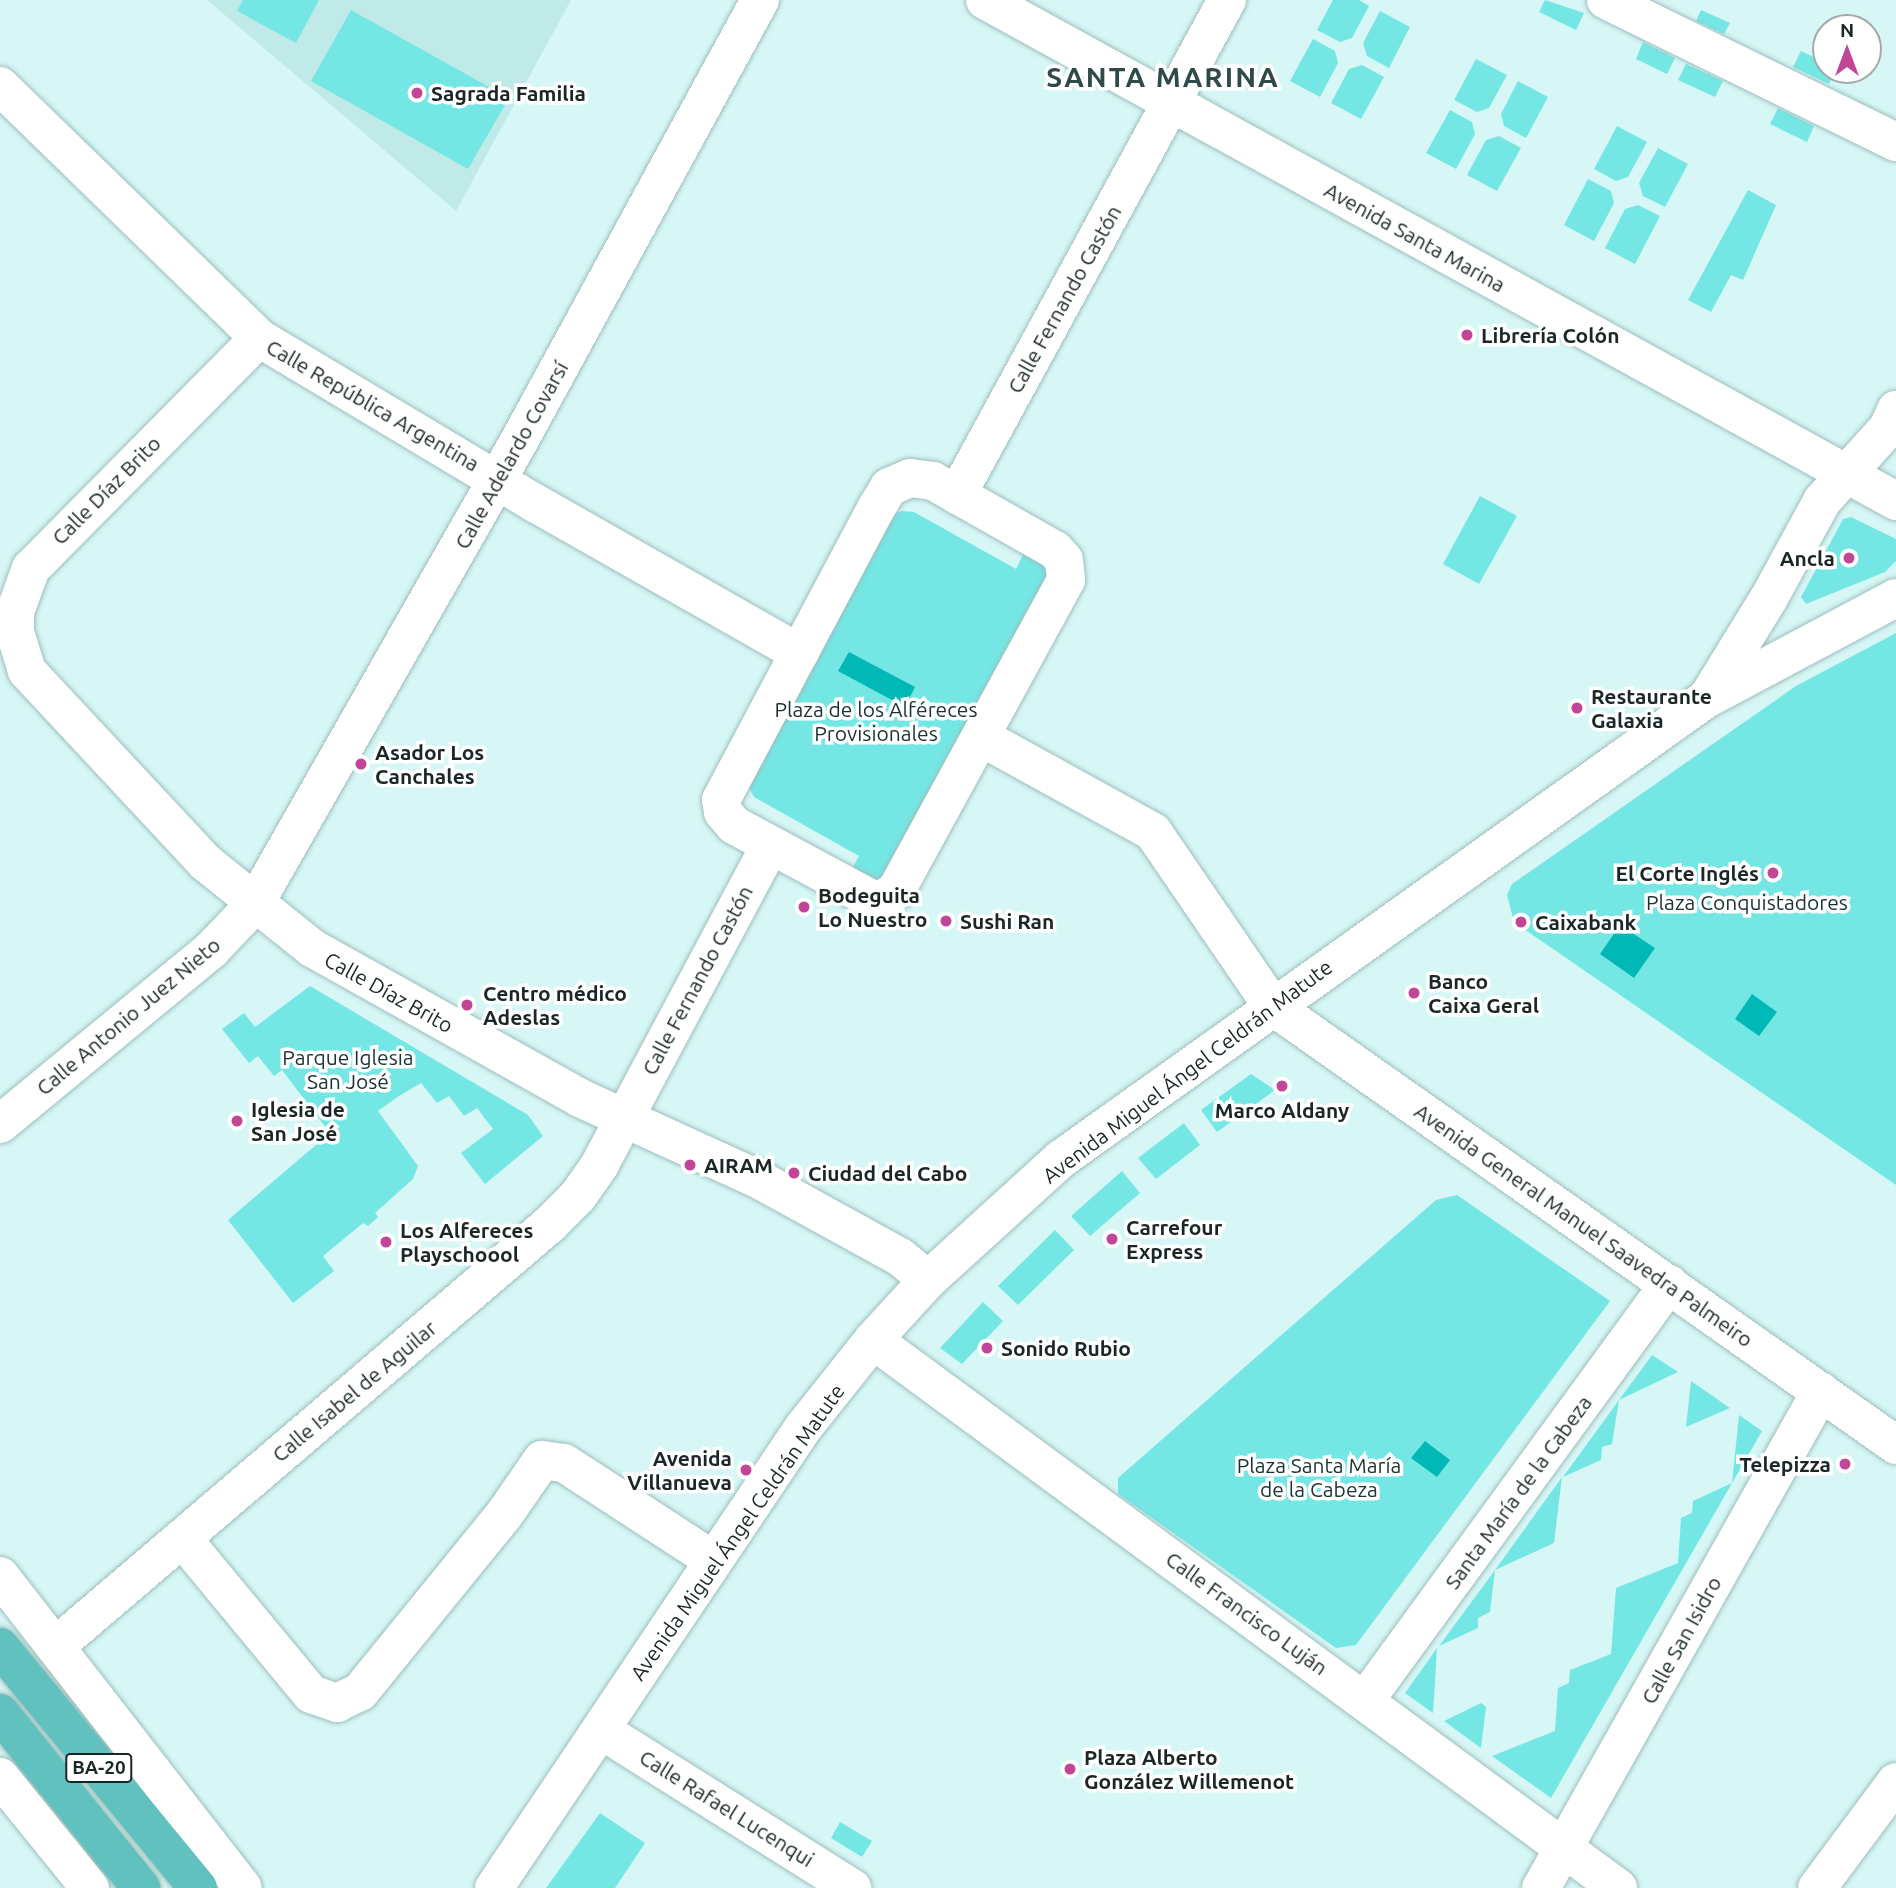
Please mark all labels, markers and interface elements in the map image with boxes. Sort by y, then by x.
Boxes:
north arrow [1812,14,1882,84]
text: N [1840,19,1854,41]
district label: SANTA MARINA [1048,60,1278,94]
place label: Sagrada Familia [431,80,586,106]
marker: Sagrada Familia [409,85,425,101]
street label: Avenida Santa Marina [1320,177,1510,297]
street label: Calle Fernando Castón [1002,201,1126,397]
place label: Librería Colón [1481,322,1620,348]
marker: Librería Colón [1459,327,1475,343]
street label: Calle República Argentina [262,334,484,476]
street label: Calle Adelardo Covarsí [449,357,573,553]
street label: Calle Díaz Brito [46,430,166,550]
place label: Ancla [1780,545,1835,571]
marker: Ancla [1841,550,1857,566]
place label: Restaurante Galaxia [1591,683,1712,733]
park label: Plaza de los Alféreces Provisionales [774,696,978,746]
marker: Restaurante Galaxia [1569,700,1585,716]
place label: Asador Los Canchales [375,739,484,789]
marker: Asador Los Canchales [353,756,369,772]
place label: El Corte Inglés [1616,860,1759,886]
marker: El Corte Inglés [1765,865,1781,881]
street label: Calle Fernando Castón [636,881,758,1079]
place label: Bodeguita Lo Nuestro [818,882,927,932]
park label: Plaza Conquistadores [1646,889,1848,915]
marker: Bodeguita Lo Nuestro [796,899,812,915]
place label: Sushi Ran [960,908,1054,934]
place label: Caixabank [1535,909,1636,935]
marker: Sushi Ran [938,913,954,929]
marker: Caixabank [1513,914,1529,930]
street label: Calle Antonio Juez Nieto [31,932,225,1100]
street label: Calle Díaz Brito [320,946,458,1038]
street label: Avenida Miguel Ángel Celdrán Matute [1037,954,1337,1188]
place label: Banco Caixa Geral [1428,968,1539,1018]
place label: Centro médico Adeslas [483,980,627,1030]
marker: Banco Caixa Geral [1406,985,1422,1001]
marker: Centro médico Adeslas [457,995,477,1015]
park label: Parque Iglesia San José [282,1044,414,1094]
marker: Marco Aldany [1274,1078,1290,1094]
place label: Iglesia de San José [251,1096,345,1146]
place label: Marco Aldany [1215,1097,1349,1123]
street label: Avenida General Manuel Saavedra Palmeiro [1410,1098,1758,1352]
marker: Iglesia de San José [229,1113,245,1129]
place label: AIRAM [704,1152,773,1178]
marker: AIRAM [682,1157,698,1173]
place label: Ciudad del Cabo [808,1160,967,1186]
marker: Ciudad del Cabo [786,1165,802,1181]
place label: Carrefour Express [1126,1214,1222,1264]
place label: Los Alfereces Playschoool [400,1217,533,1267]
marker: Carrefour Express [1104,1231,1120,1247]
marker: Los Alfereces Playschoool [378,1234,394,1250]
street label: Calle Isabel de Aguilar [267,1315,441,1467]
place label: Sonido Rubio [1001,1335,1131,1361]
marker: Sonido Rubio [979,1340,995,1356]
street label: Avenida Miguel Ángel Celdrán Matute [625,1379,849,1685]
street label: Santa María de la Cabeza [1439,1390,1597,1594]
place label: Avenida Villanueva [627,1445,732,1495]
place label: Telepizza [1739,1451,1831,1477]
park label: Plaza Santa María de la Cabeza [1237,1452,1401,1502]
marker: Telepizza [1837,1456,1853,1472]
marker: Avenida Villanueva [738,1462,754,1478]
street label: Calle Francisco Luján [1161,1546,1333,1680]
street label: Calle San Isidro [1636,1572,1726,1708]
street label: Calle Rafael Lucenqui [635,1744,819,1872]
place label: Plaza Alberto González Willemenot [1084,1744,1294,1794]
road number: BA-20 [64,1752,134,1784]
marker: Plaza Alberto González Willemenot [1062,1761,1078,1777]

